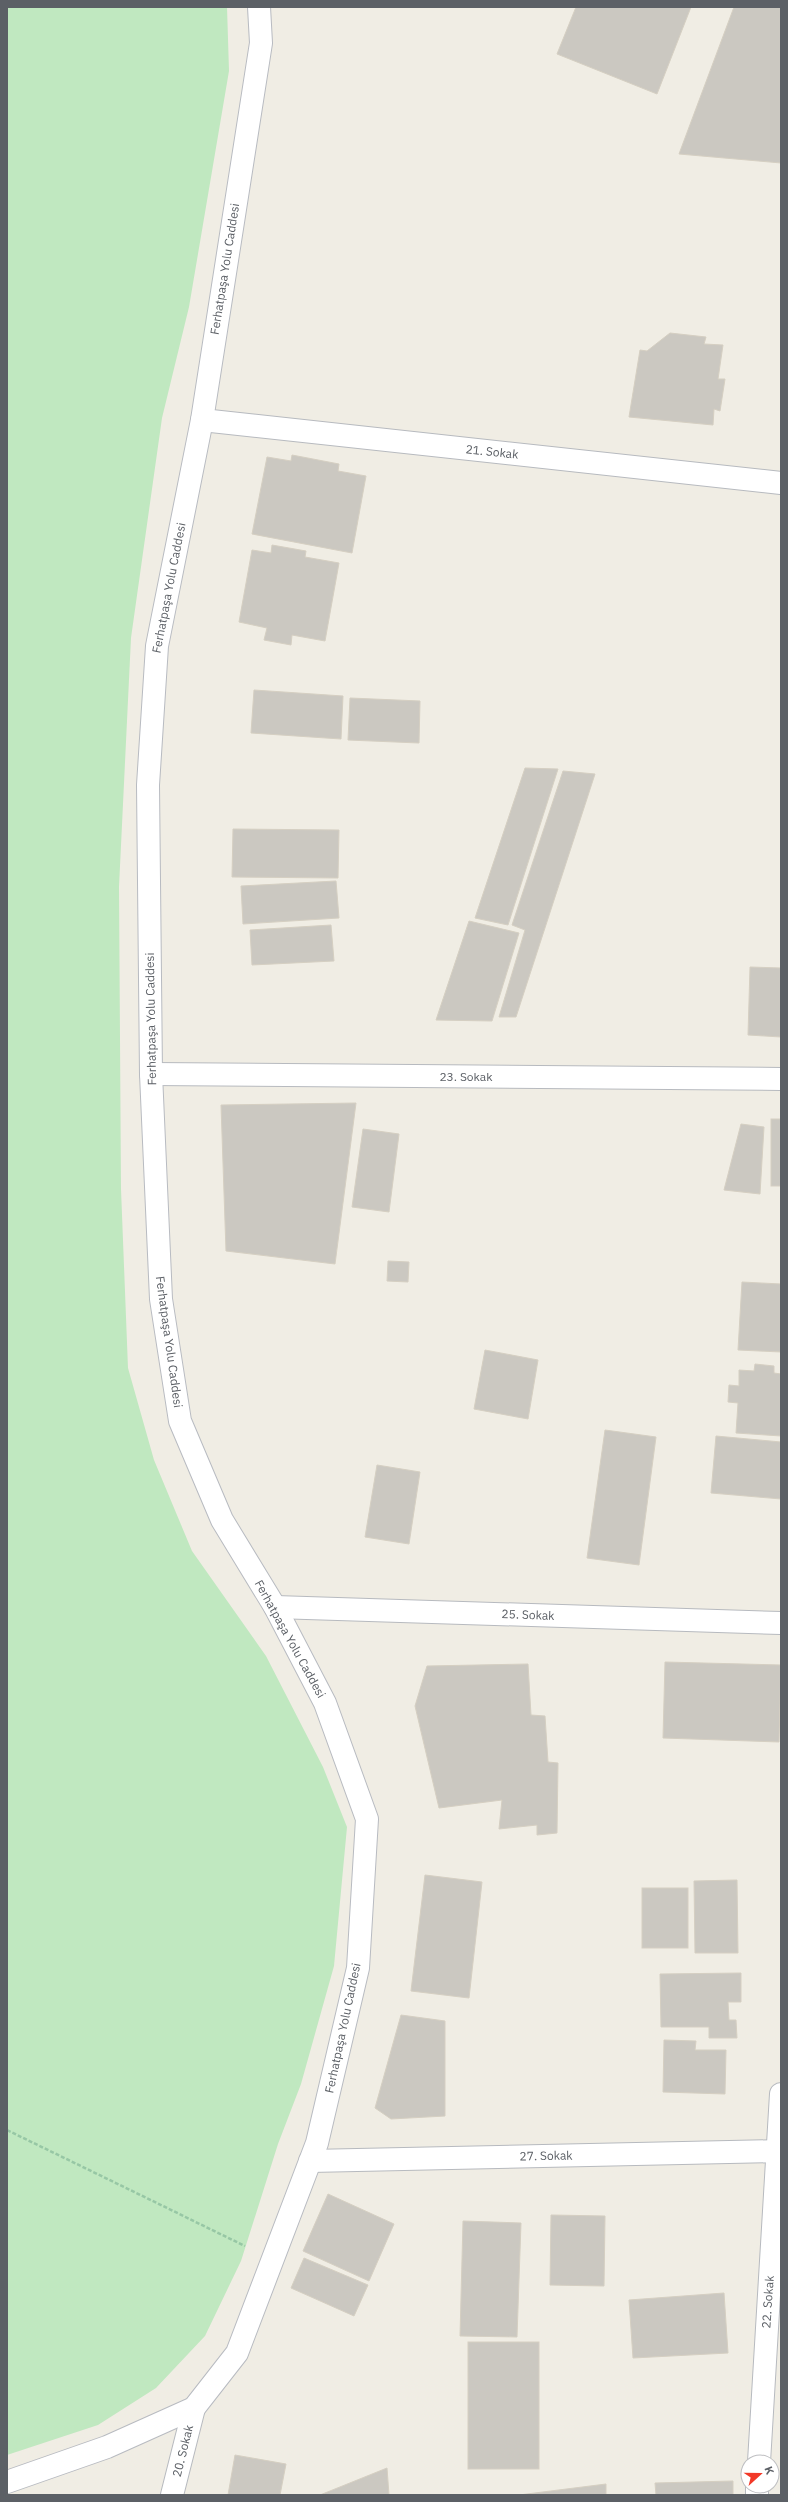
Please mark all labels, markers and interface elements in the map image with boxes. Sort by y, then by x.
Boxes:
street label: Ferhatpaşa Yolu Caddesi [207,202,242,336]
street label: 21. Sokak [465,441,520,462]
street label: Ferhatpaşa Yolu Caddesi [148,521,189,654]
street label: Ferhatpaşa Yolu Caddesi [142,953,159,1085]
street label: 23. Sokak [439,1069,493,1084]
street label: Ferhatpaşa Yolu Caddesi [153,1275,186,1409]
street label: Ferhatpaşa Yolu Caddesi [252,1577,329,1700]
street label: 25. Sokak [501,1606,556,1623]
street label: Ferhatpaşa Yolu Caddesi [321,1961,364,2094]
street label: 27. Sokak [519,2148,573,2163]
street label: 22. Sokak [758,2274,777,2329]
street label: 20. Sokak [169,2423,196,2478]
north arrow [740,2454,780,2494]
text: K [761,2464,777,2477]

